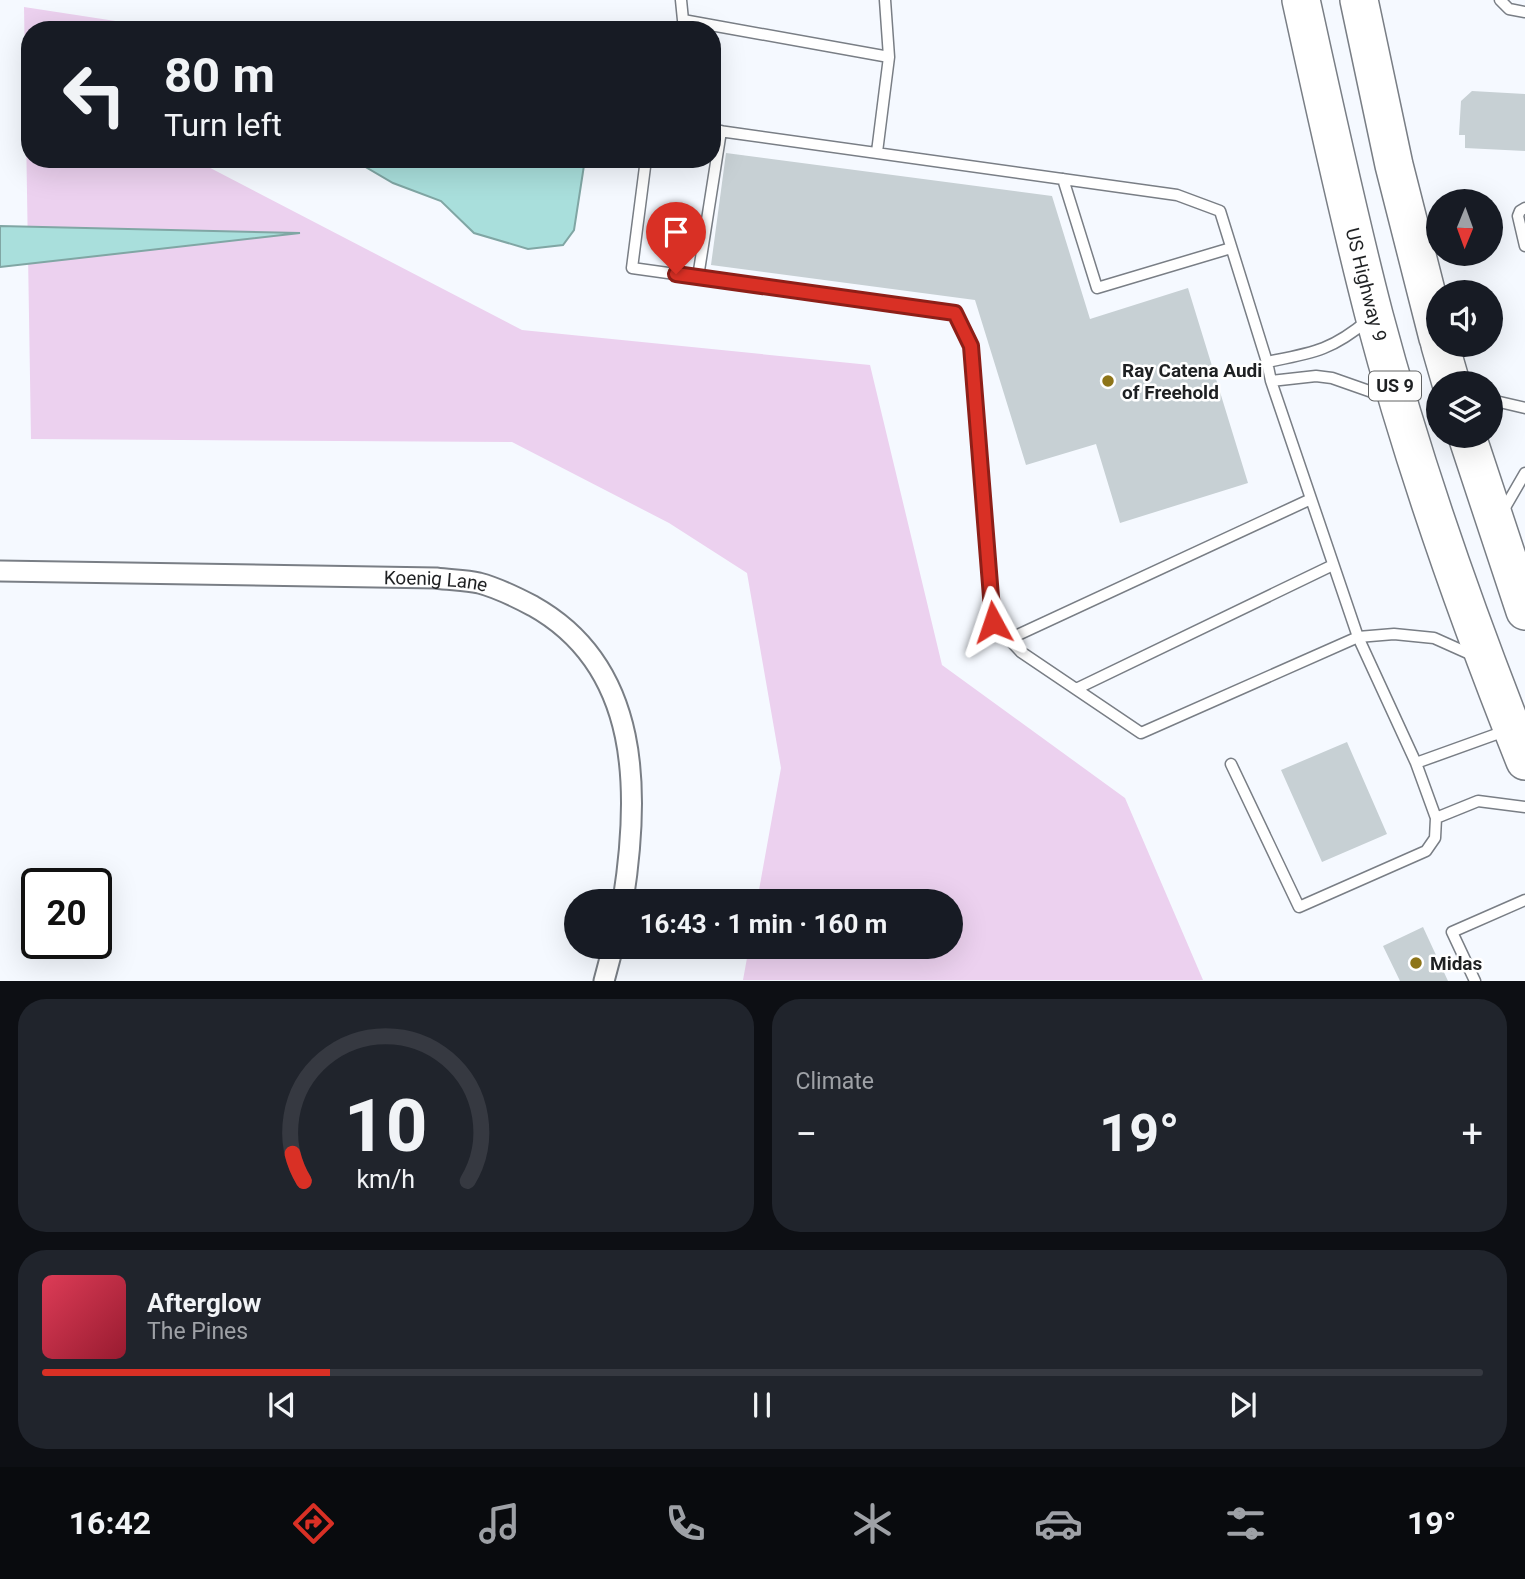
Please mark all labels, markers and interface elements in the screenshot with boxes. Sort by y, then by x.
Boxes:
text: 80 m [164,47,275,104]
icon: left [49,49,140,140]
text: Turn left [164,106,282,144]
north arrow [1426,189,1503,266]
map controls [1426,189,1503,448]
pin [646,202,706,274]
icon: arrive [657,213,695,251]
street label: US Highway 9 [1341,225,1392,344]
button: sound [1426,280,1503,357]
place label: Ray Catena Audi of Freehold [1122,359,1262,404]
button: layers [1426,371,1503,448]
road number: US 9 [1369,372,1421,400]
marker: Ray Catena Audi of Freehold [1100,373,1116,389]
street label: Koenig Lane [384,566,491,597]
position arrow [956,585,1030,659]
speed limit sign: 20 [21,868,112,959]
text: 16:43 · 1 min · 160 m [640,909,887,939]
place label: Midas [1430,952,1483,975]
marker: Midas [1408,955,1424,971]
text: Climate [796,1068,874,1095]
text: 10 [344,1084,428,1170]
text: 19° [1099,1103,1179,1164]
text: − [796,1112,817,1156]
text: + [1461,1112,1483,1156]
text: km/h [356,1165,415,1194]
text: Afterglow [147,1288,261,1318]
text: The Pines [147,1318,248,1345]
icon: previous [263,1386,301,1424]
icon: pause [743,1386,781,1424]
icon: next [1224,1386,1262,1424]
icon: directions [289,1499,338,1548]
icon: music [475,1499,524,1548]
icon: phone [661,1499,710,1548]
icon: climate [848,1499,897,1548]
icon: car [1034,1499,1083,1548]
icon: filters [1221,1499,1270,1548]
text: 16:42 [69,1504,151,1542]
text: 19° [1407,1504,1456,1542]

